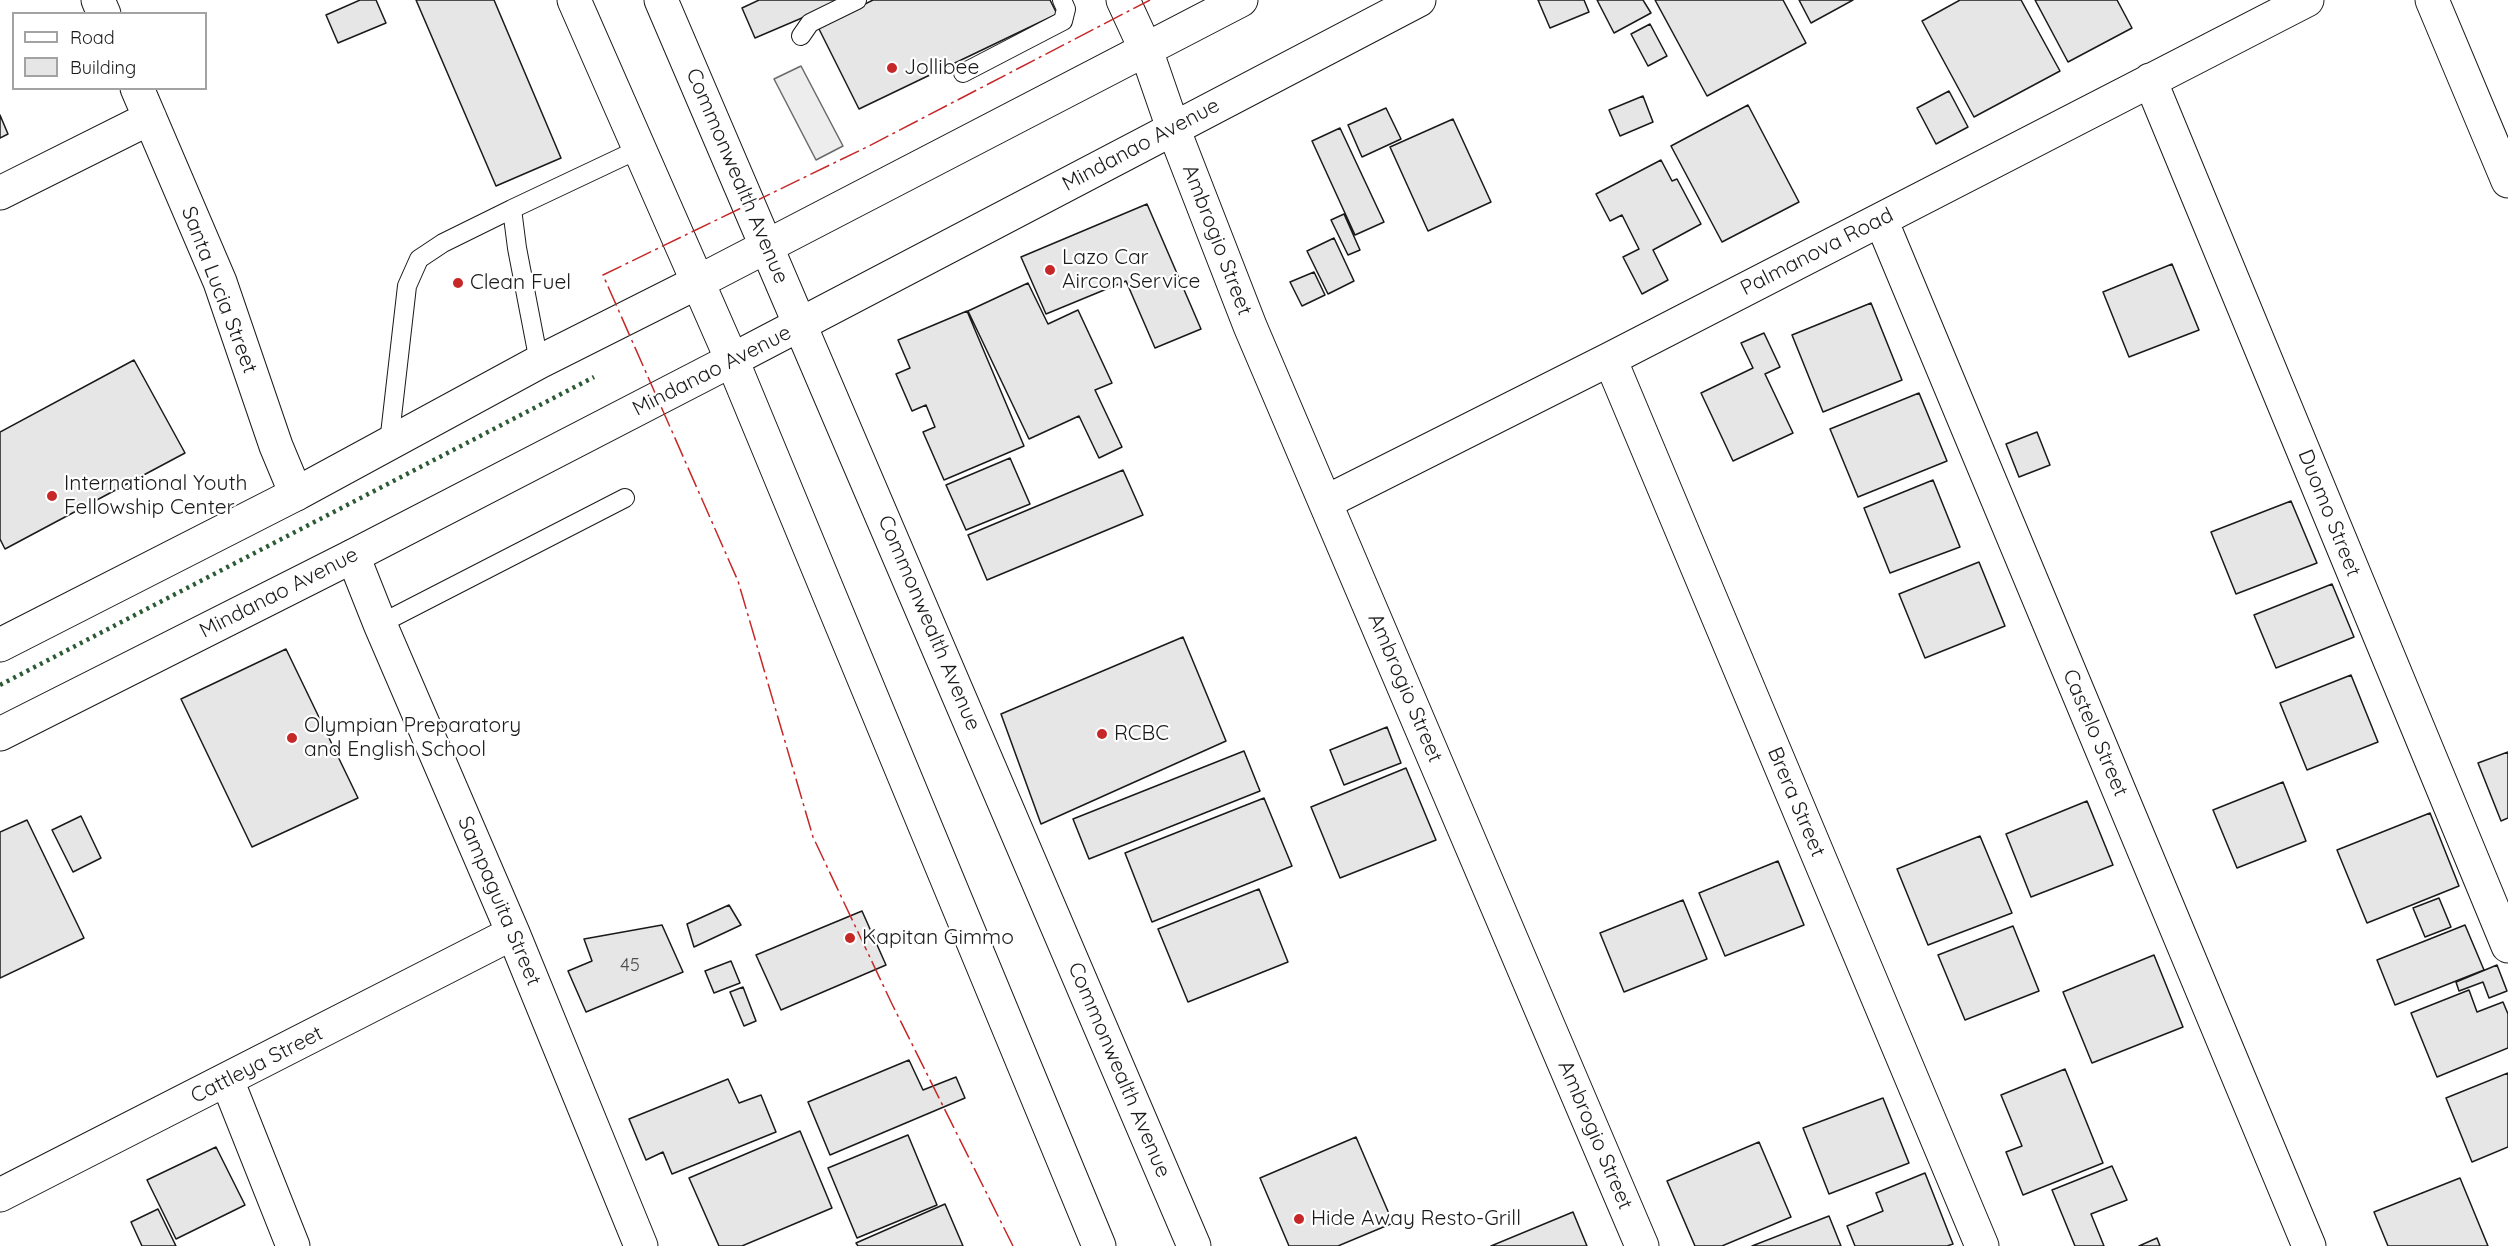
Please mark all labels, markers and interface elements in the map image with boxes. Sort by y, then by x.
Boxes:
legend [12,12,207,90]
text: Road [70,26,115,49]
place label: Jollibee [904,55,979,81]
text: Building [70,56,136,79]
marker: Jollibee [885,61,899,75]
street label: Commonwealth Avenue [680,65,794,287]
street label: Mindanao Avenue [1058,93,1224,197]
street label: Ambrogio Street [1177,161,1257,319]
street label: Santa Lucia Street [176,203,262,377]
street label: Palmanova Road [1736,203,1898,301]
place label: Lazo Car Aircon Service [1062,245,1200,295]
marker: Lazo Car Aircon Service [1043,263,1057,277]
place label: Clean Fuel [470,270,571,296]
marker: Clean Fuel [451,276,465,290]
street label: Mindanao Avenue [629,320,795,422]
street label: Duomo Street [2292,446,2366,580]
place label: International Youth Fellowship Center [64,471,247,521]
marker: International Youth Fellowship Center [45,489,59,503]
street label: Commonwealth Avenue [872,512,986,734]
street label: Mindanao Avenue [196,542,362,644]
street label: Ambrogio Street [1362,610,1448,766]
street label: Castelo Street [2057,666,2133,800]
place label: Olympian Preparatory and English School [304,713,521,763]
place label: RCBC [1114,721,1169,747]
marker: RCBC [1095,727,1109,741]
marker: Olympian Preparatory and English School [285,731,299,745]
street label: Brera Street [1762,743,1830,861]
street label: Sampaguita Street [452,813,546,989]
place label: Kapitan Gimmo [862,925,1014,951]
marker: Kapitan Gimmo [843,931,857,945]
house number: 45 [620,955,640,977]
street label: Commonwealth Avenue [1062,959,1176,1181]
street label: Cattleya Street [187,1021,327,1109]
street label: Ambrogio Street [1552,1057,1638,1213]
place label: Hide Away Resto-Grill [1311,1206,1521,1232]
marker: Hide Away Resto-Grill [1292,1212,1306,1226]

